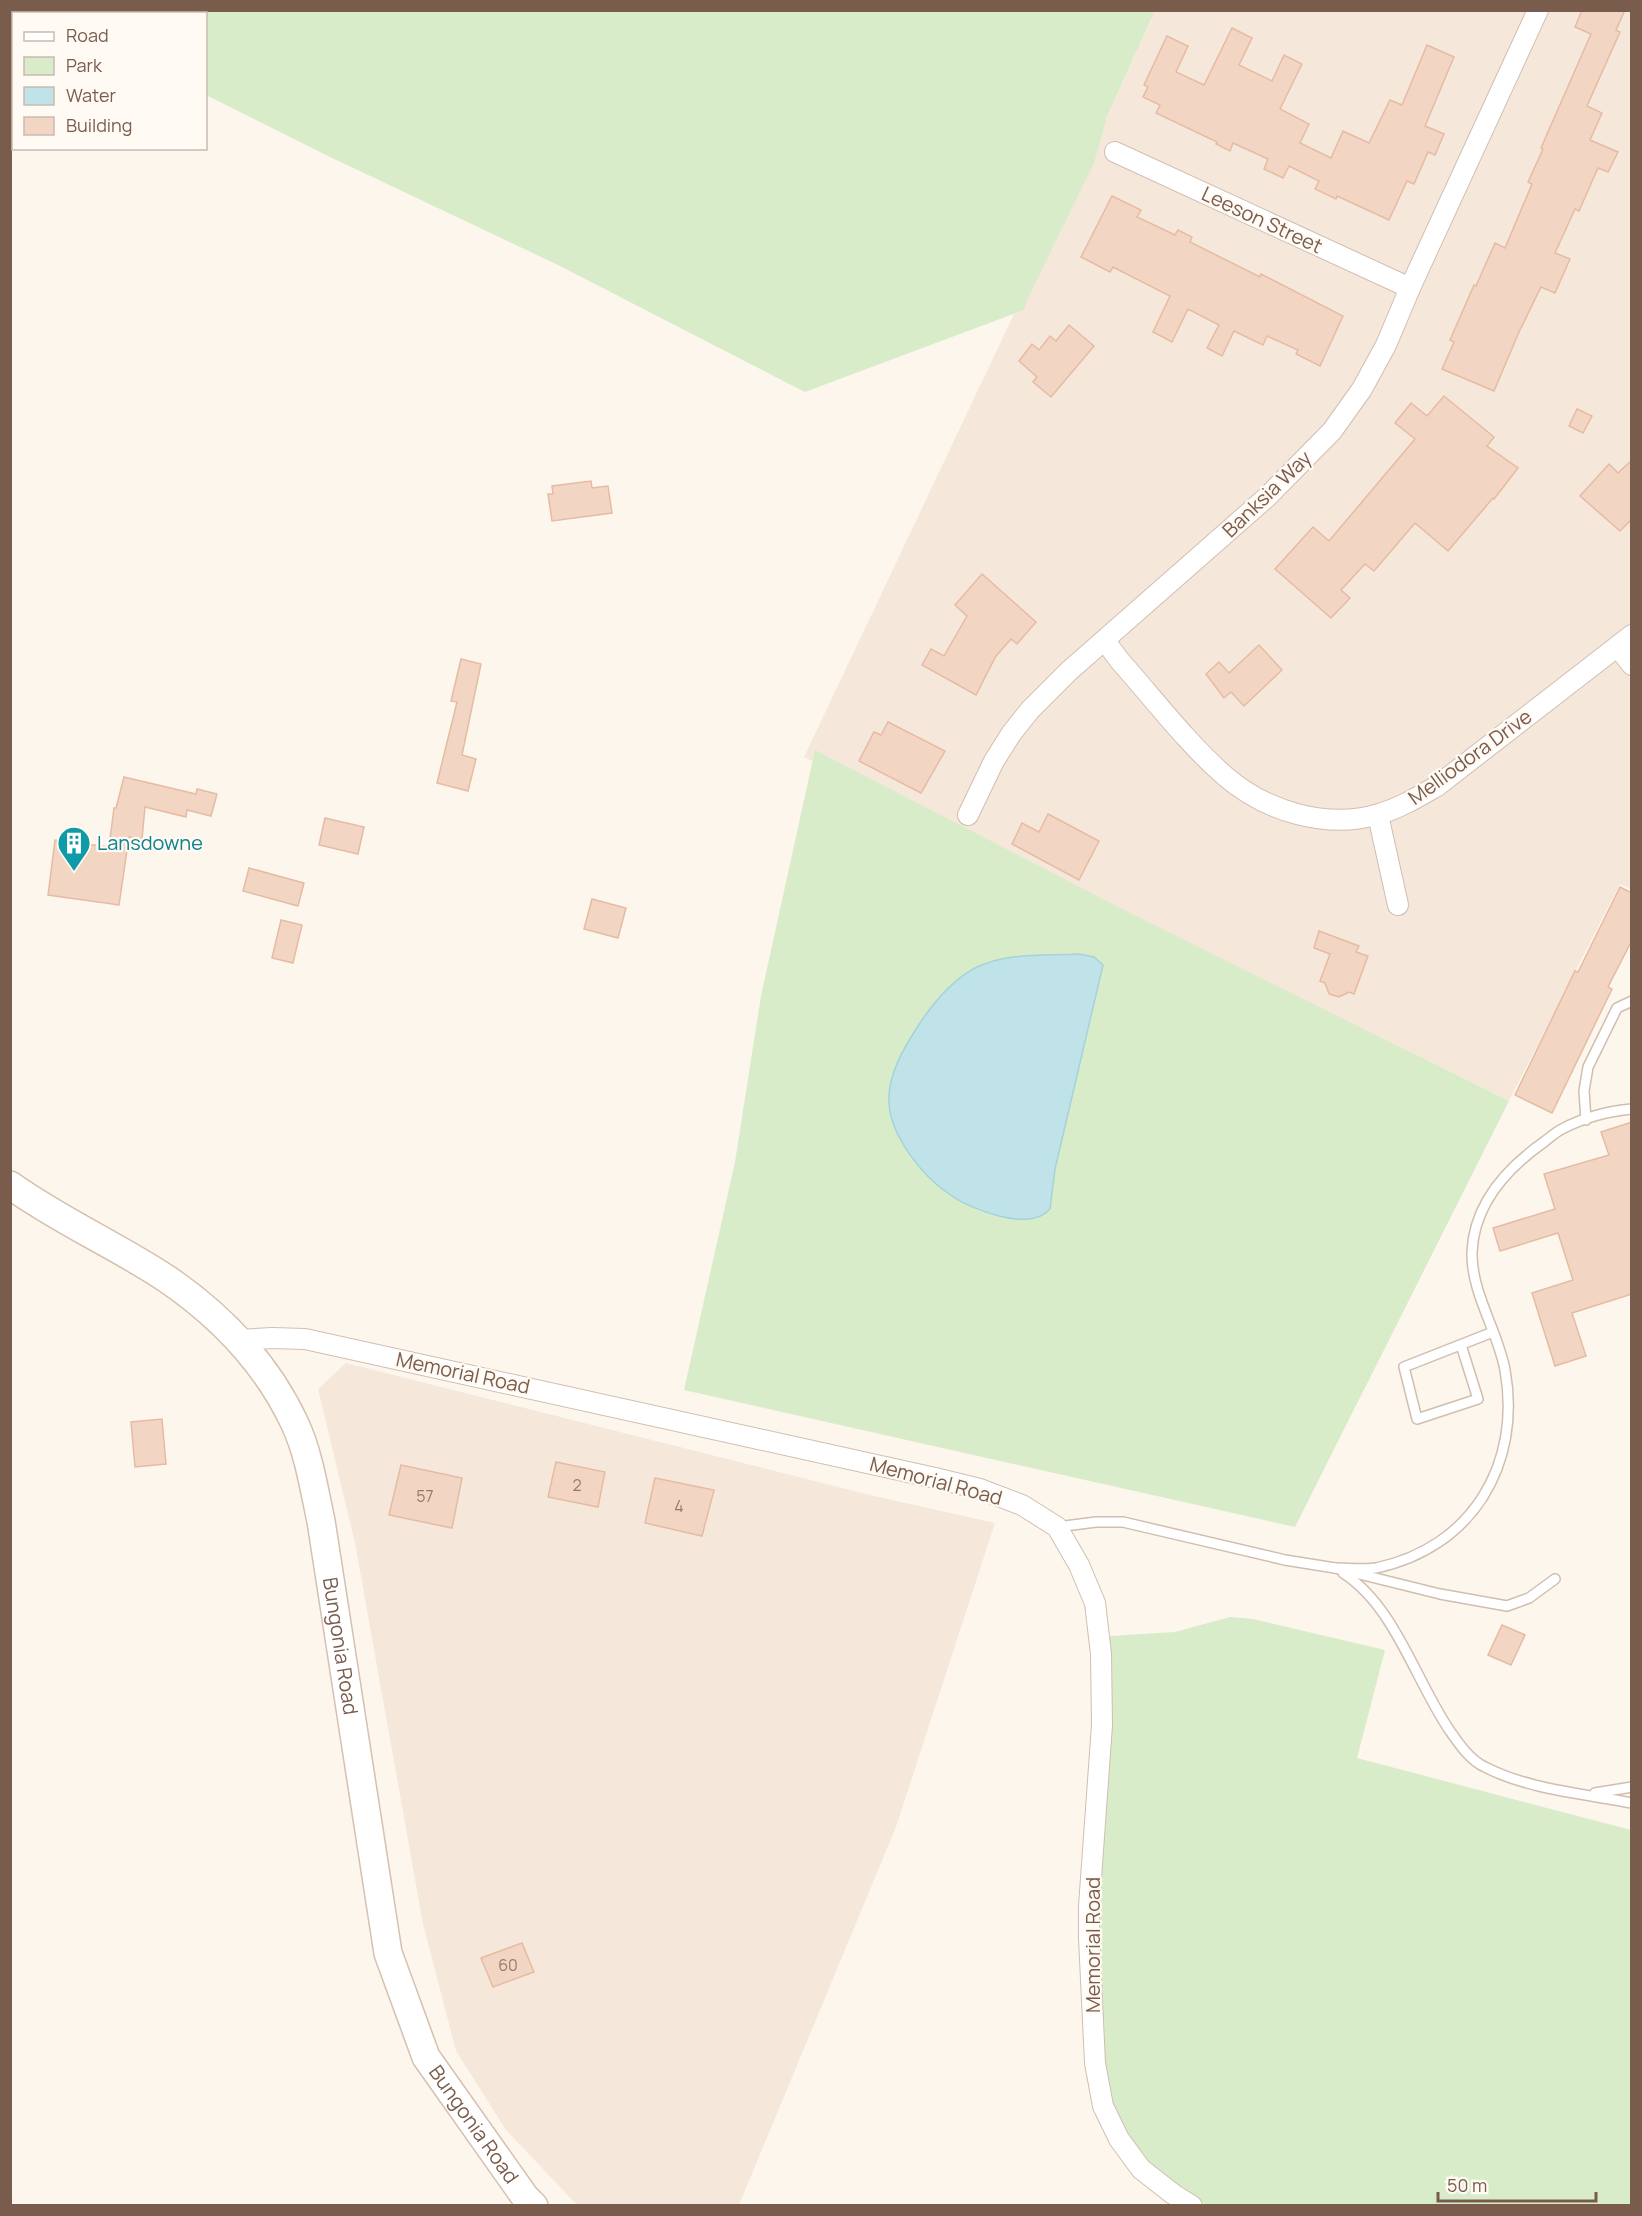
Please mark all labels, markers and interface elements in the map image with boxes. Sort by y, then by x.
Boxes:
legend [12,12,207,150]
text: Road [66,23,109,47]
text: Park [66,53,103,77]
text: Water [66,83,116,107]
text: Building [66,113,132,137]
street label: Leeson Street [1197,180,1327,259]
street label: Banksia Way [1216,444,1317,543]
street label: Melliodora Drive [1402,703,1537,811]
building icon: Lansdowne [56,825,92,872]
place label: Lansdowne [97,829,203,856]
street label: Memorial Road [394,1345,532,1400]
street label: Memorial Road [867,1450,1005,1511]
house number: 2 [572,1474,582,1496]
house number: 57 [416,1485,434,1507]
house number: 4 [674,1495,684,1517]
street label: Bungonia Road [317,1575,365,1717]
street label: Memorial Road [1079,1877,1106,2013]
house number: 60 [498,1954,518,1976]
street label: Bungonia Road [423,2060,525,2189]
scale bar [1438,2165,1596,2203]
text: 50 m [1447,2173,1487,2197]

